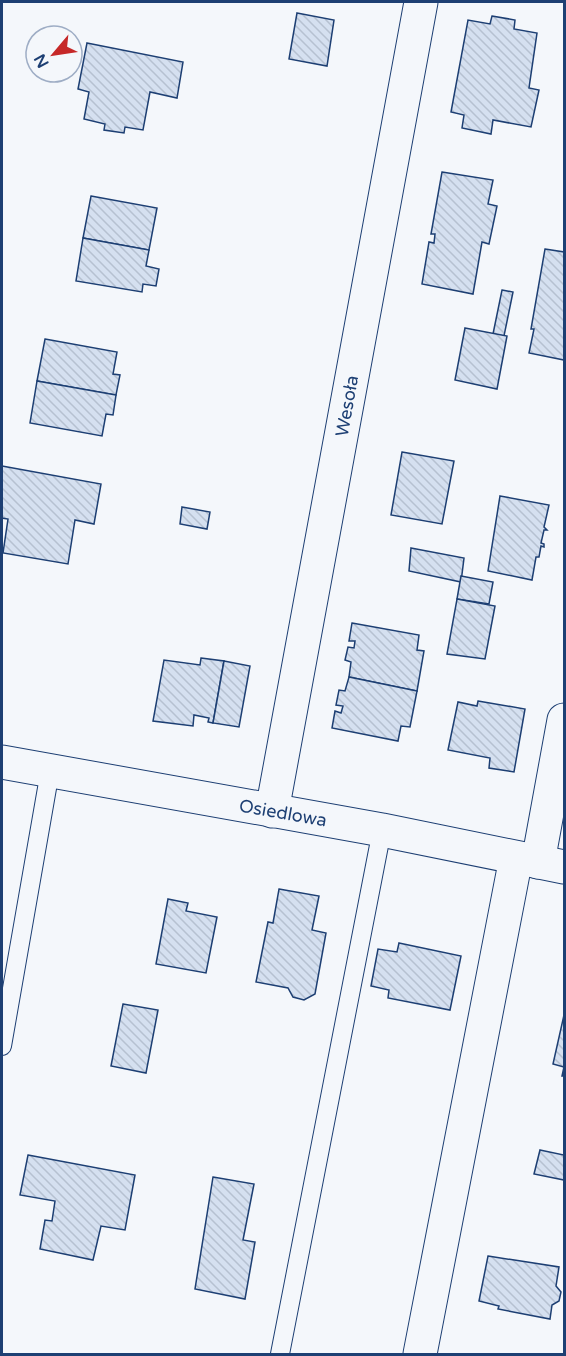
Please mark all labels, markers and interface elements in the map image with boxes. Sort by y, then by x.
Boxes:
north arrow [24,24,84,84]
text: N [30,50,54,71]
street label: Wesoła [331,374,363,438]
street label: Osiedlowa [237,794,329,832]

